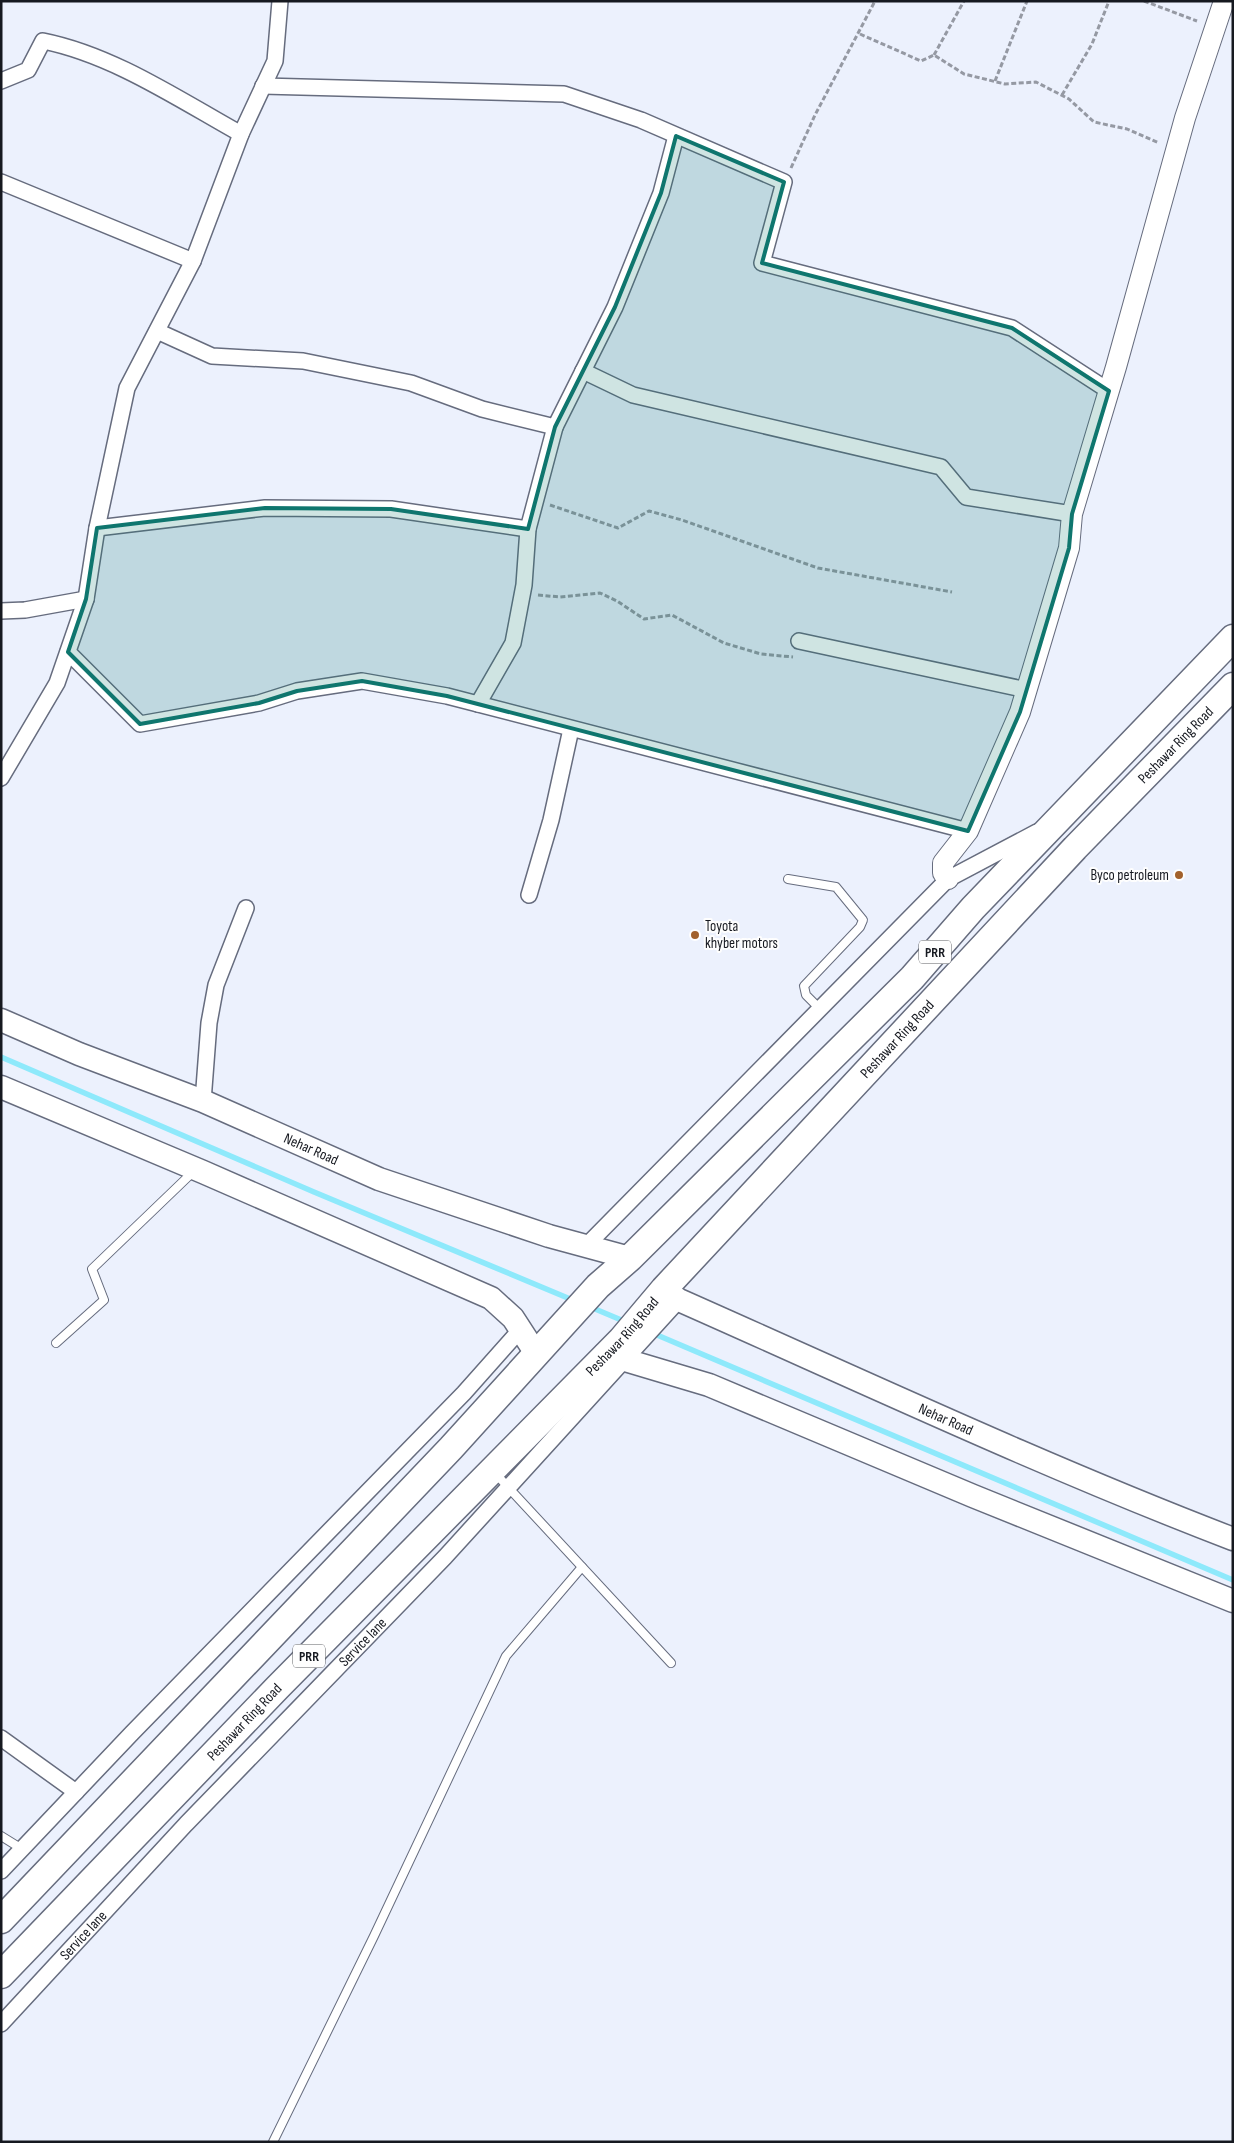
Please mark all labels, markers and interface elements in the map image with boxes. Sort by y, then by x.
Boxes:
street label: Peshawar Ring Road [1134,702,1217,787]
place label: Byco petroleum [1090,866,1169,885]
marker: Byco petroleum [1173,869,1185,881]
place label: Toyota khyber motors [705,917,778,953]
marker: Toyota khyber motors [689,929,701,941]
road number: PRR [919,940,951,964]
street label: Peshawar Ring Road [856,996,938,1082]
street label: Nehar Road [281,1129,341,1169]
street label: Peshawar Ring Road [581,1293,663,1380]
street label: Nehar Road [916,1399,976,1440]
street label: Service lane [335,1614,391,1670]
road number: PRR [293,1644,325,1668]
street label: Peshawar Ring Road [203,1679,286,1765]
street label: Service lane [56,1906,111,1964]

